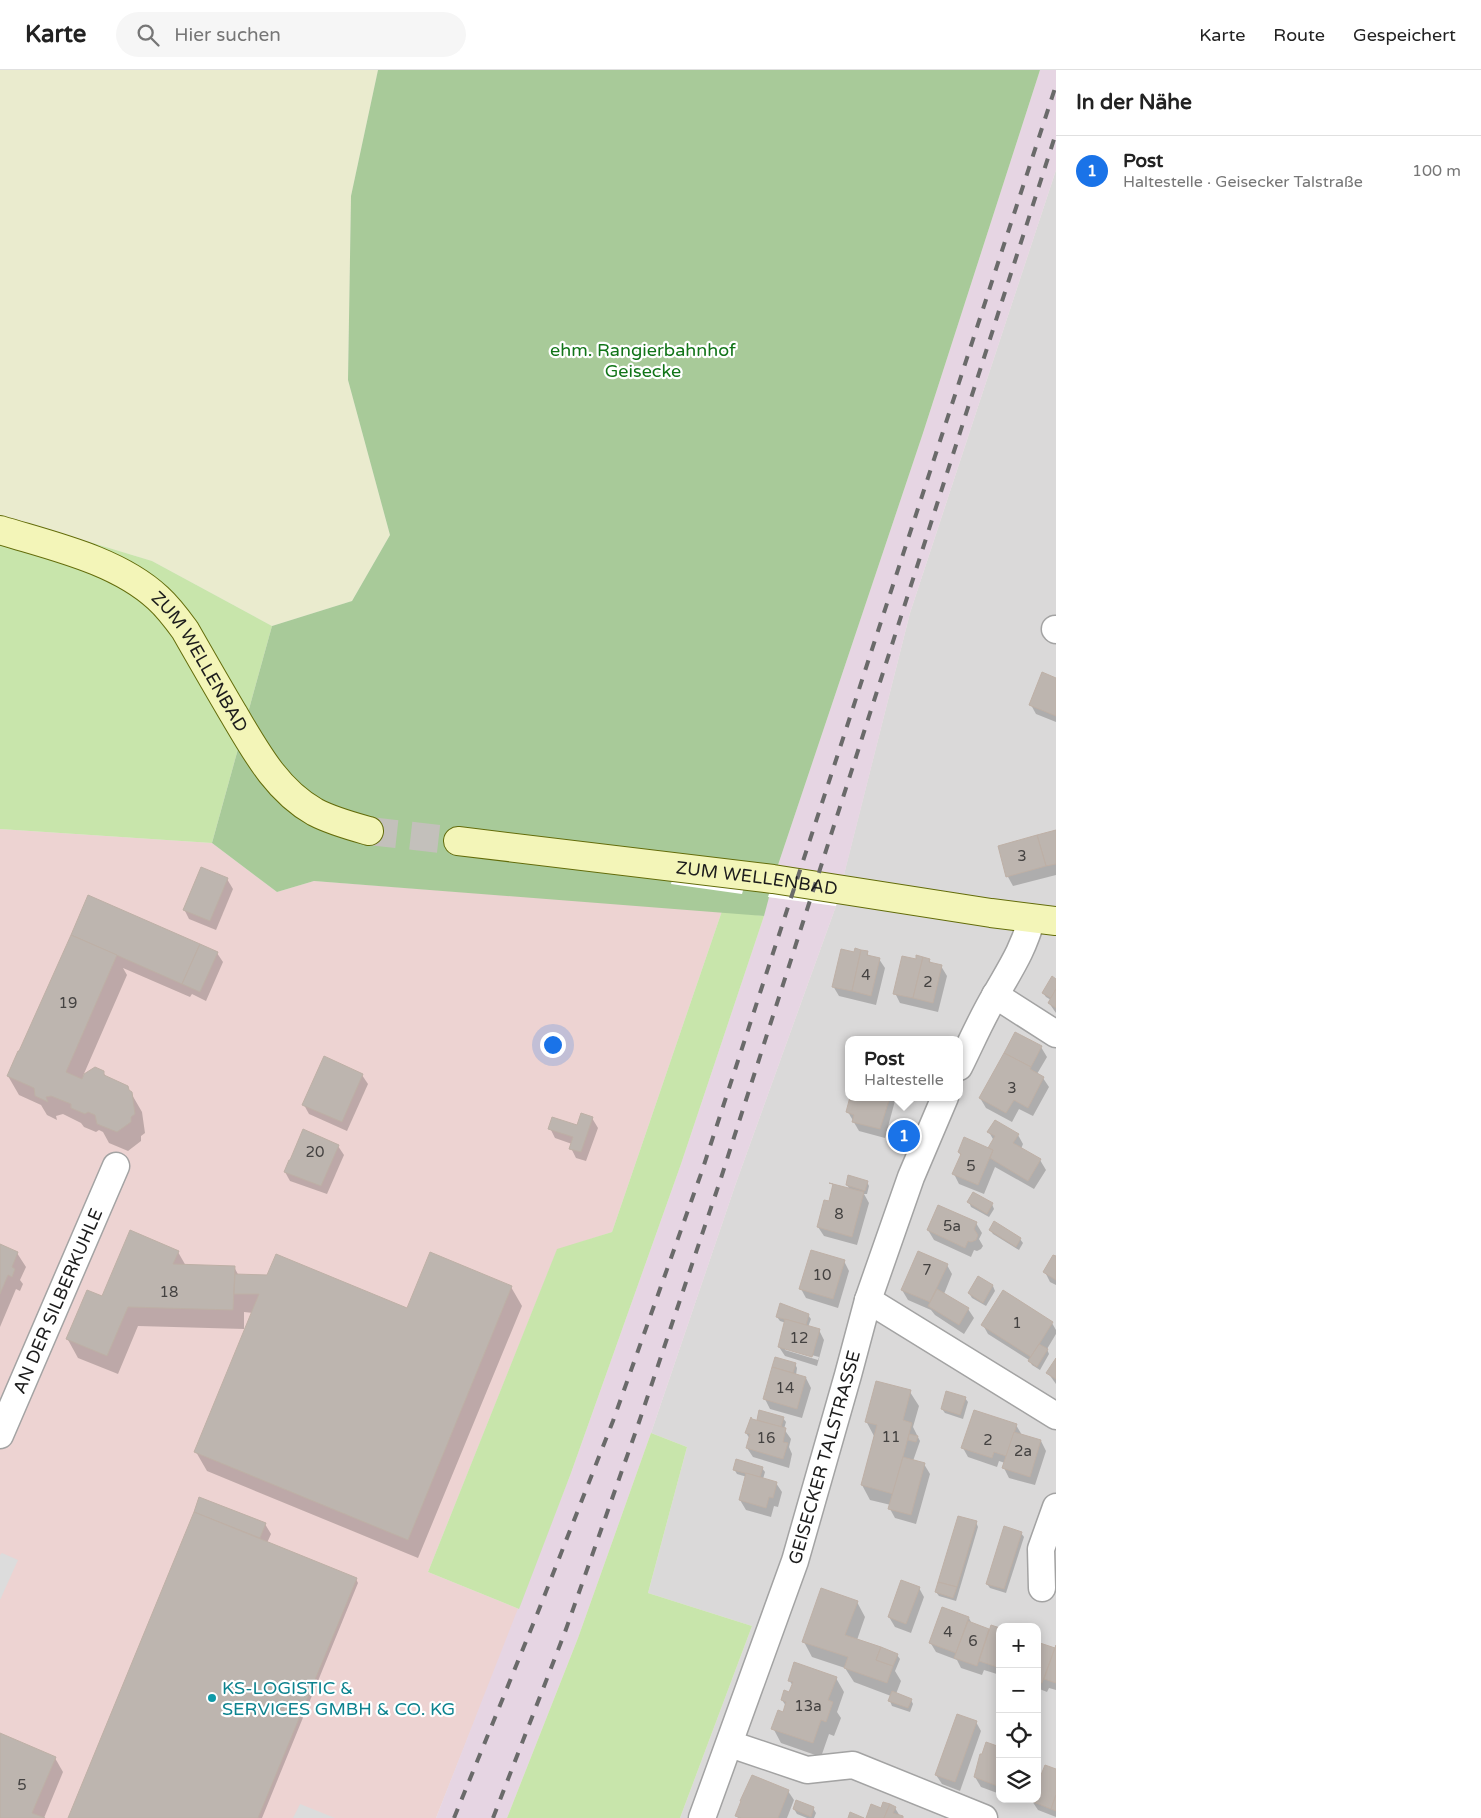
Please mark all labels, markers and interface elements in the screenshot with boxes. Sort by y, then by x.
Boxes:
search box [116,12,466,57]
text: Karte [25,20,86,49]
icon: search [134,21,162,49]
text: Hier suchen [174,24,281,46]
text: Karte [1199,24,1245,46]
text: Route [1273,24,1325,46]
text: Gespeichert [1353,24,1456,46]
text: In der Nähe [1076,90,1192,115]
text: Post [1123,150,1163,172]
text: 1 [1087,161,1097,181]
text: 100 m [1412,161,1461,181]
text: Haltestelle · Geisecker Talstraße [1123,172,1363,192]
park label: ehm. Rangierbahnhof Geisecke [550,339,736,382]
street label: ZUM WELLENBAD [147,586,253,736]
house number: 3 [1017,847,1027,865]
street label: ZUM WELLENBAD [675,856,839,900]
house number: 4 [861,966,871,984]
house number: 2 [923,973,933,991]
house number: 19 [59,994,77,1012]
your location [540,1032,566,1058]
popup [845,1036,963,1101]
text: Post [864,1048,904,1070]
text: Haltestelle [864,1070,944,1090]
house number: 3 [1007,1079,1017,1097]
pin: 1 [888,1117,920,1155]
house number: 20 [306,1143,324,1161]
house number: 5 [966,1157,976,1175]
street label: AN DER SILBERKUHLE [8,1205,107,1397]
house number: 8 [834,1205,844,1223]
house number: 5a [943,1217,961,1235]
house number: 7 [922,1261,932,1279]
house number: 10 [813,1266,831,1284]
house number: 18 [160,1283,178,1301]
house number: 1 [1012,1314,1022,1332]
house number: 12 [790,1329,808,1347]
street label: GEISECKER TALSTRASSE [784,1348,865,1567]
house number: 14 [776,1379,794,1397]
house number: 11 [882,1428,900,1446]
house number: 16 [757,1429,775,1447]
house number: 2 [983,1431,993,1449]
house number: 2a [1014,1442,1032,1460]
house number: 4 [943,1623,953,1641]
map controls [996,1623,1041,1803]
button: + [996,1623,1041,1668]
house number: 6 [968,1632,978,1650]
button: − [996,1668,1041,1713]
place label: KS-LOGISTIC & SERVICES GMBH & CO. KG [222,1677,455,1720]
marker: KS-LOGISTIC & SERVICES GMBH & CO. KG [206,1692,218,1704]
house number: 13a [794,1697,822,1715]
button: locate [996,1713,1041,1758]
button: layers [996,1758,1041,1803]
house number: 5 [17,1776,27,1794]

